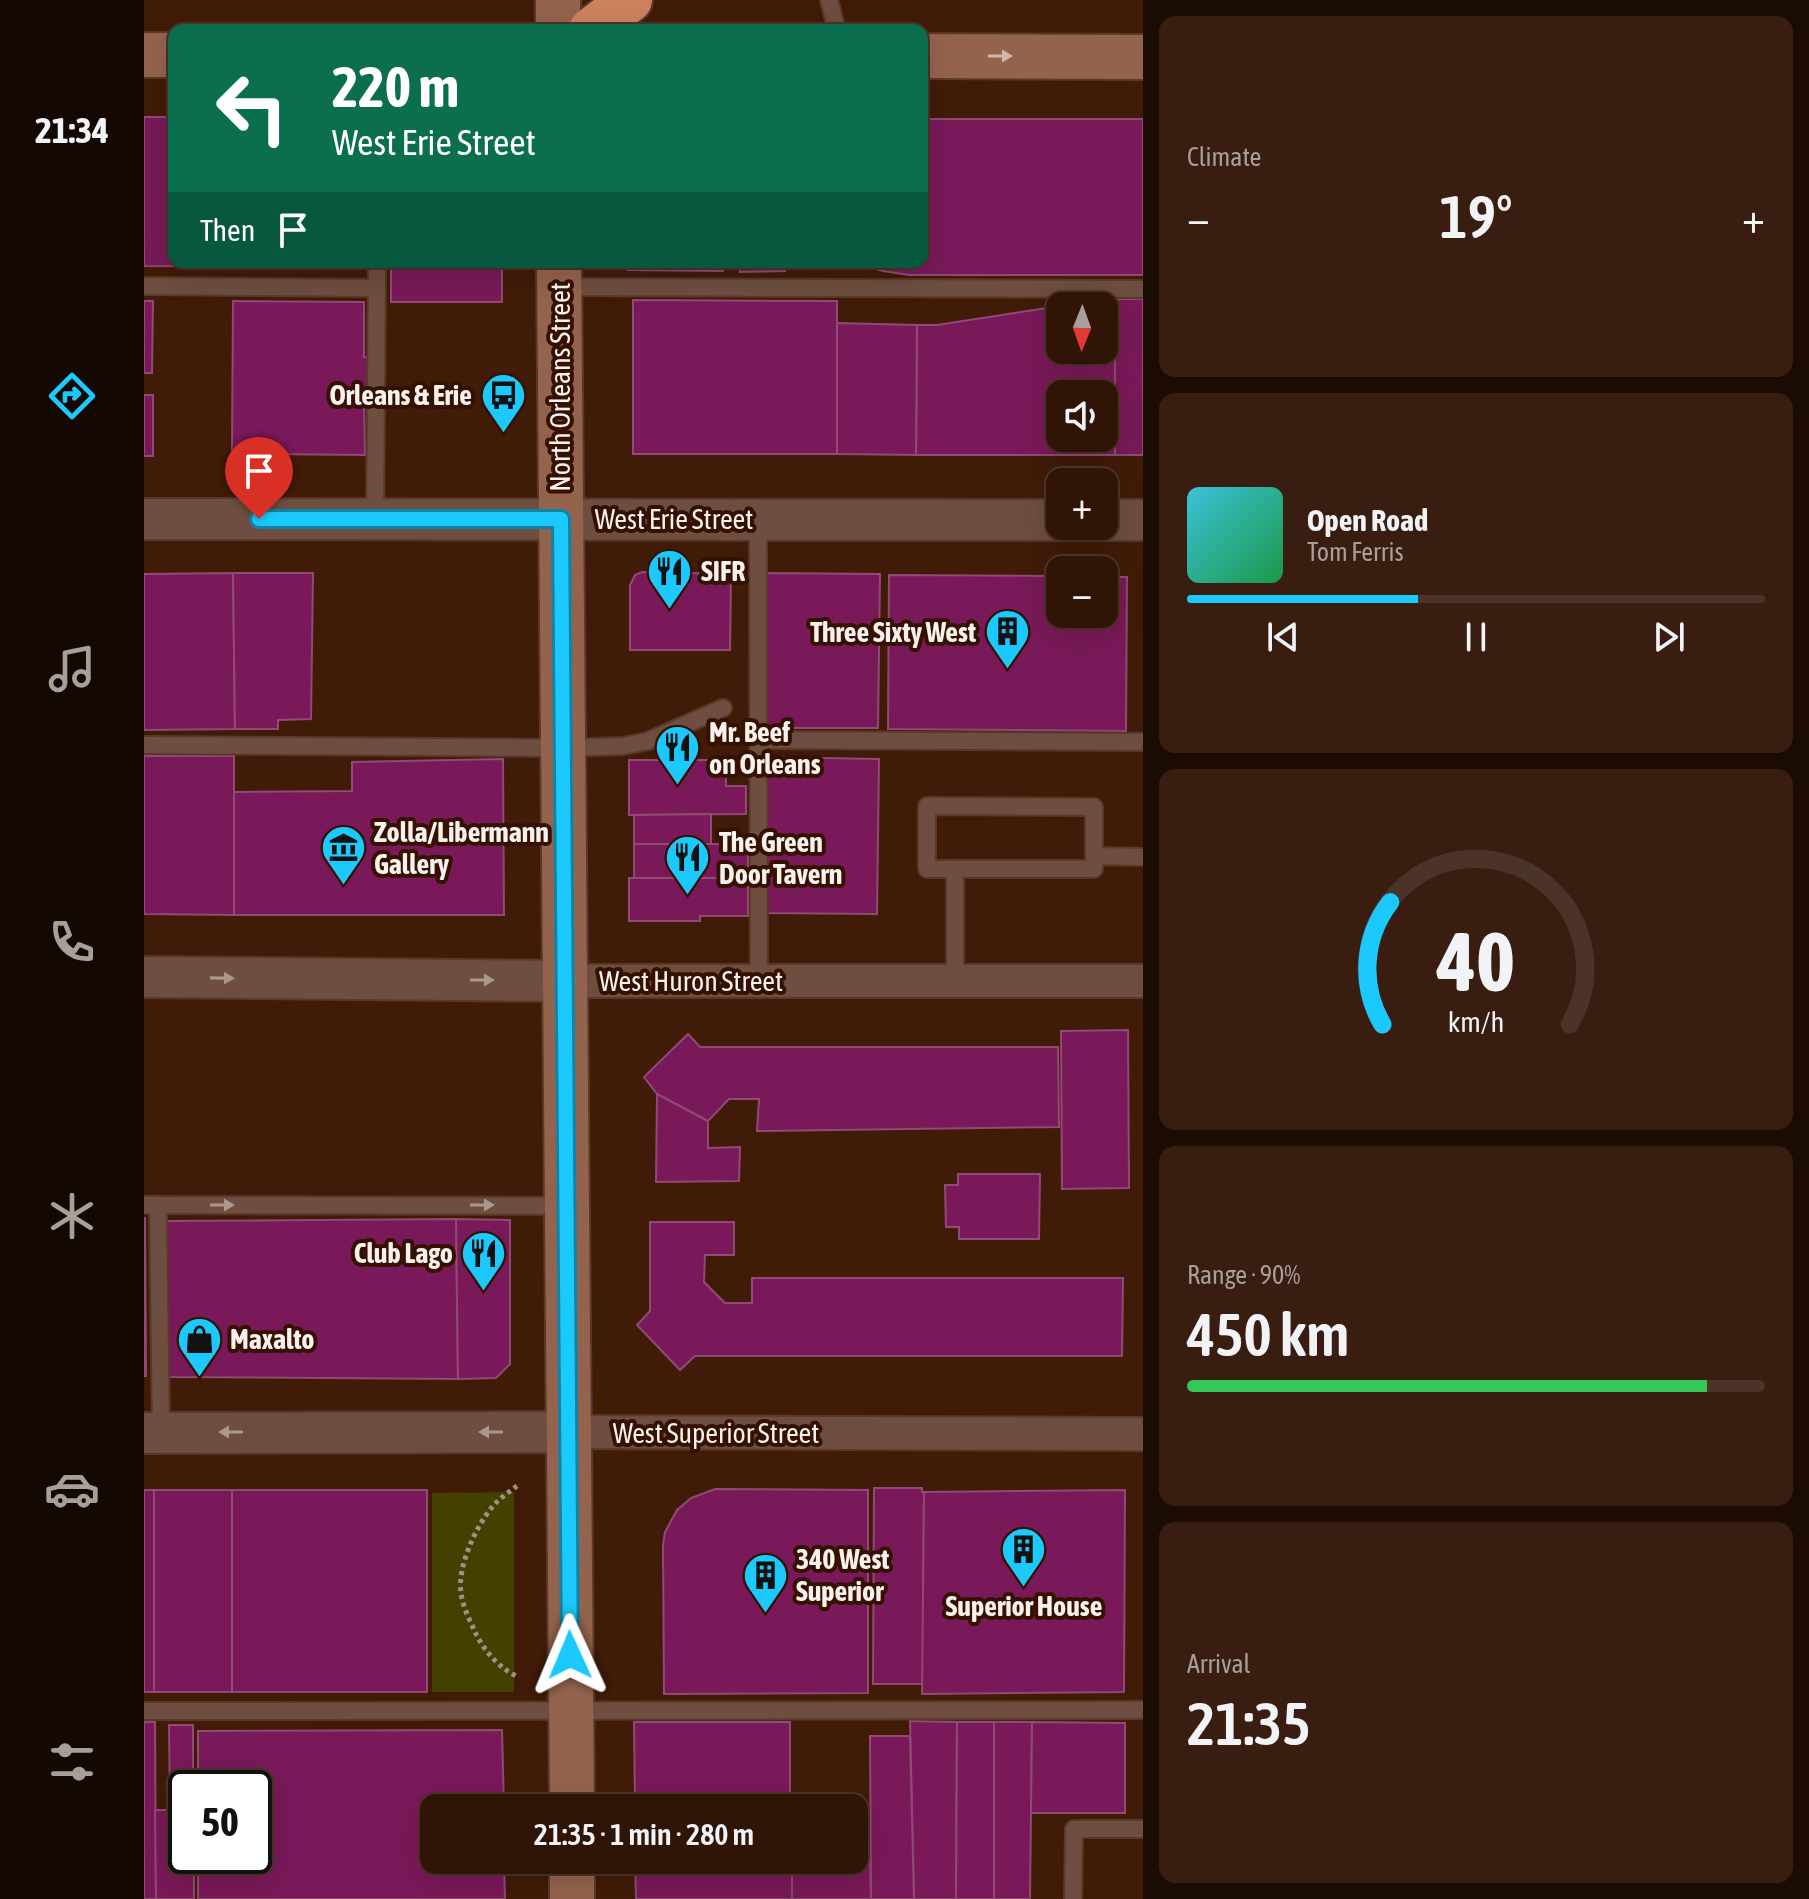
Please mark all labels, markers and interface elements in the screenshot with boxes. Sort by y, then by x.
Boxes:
one-way arrow [988,50,1013,62]
text: 220 m [332,55,459,119]
icon: left [200,56,304,160]
text: 21:34 [35,109,109,151]
text: West Erie Street [332,121,536,163]
text: Climate [1187,142,1261,172]
text: 19° [1440,182,1512,251]
text: − [1187,192,1210,242]
text: + [1742,192,1765,242]
icon: arrive [271,208,315,252]
text: Then [200,213,255,247]
street label: North Orleans Street [544,282,576,492]
north arrow [1046,292,1118,364]
map controls [1046,292,1118,628]
icon: directions [44,368,100,424]
bus stop icon: Orleans & Erie [479,371,527,434]
place label: Orleans & Erie [329,379,472,411]
button: sound [1046,380,1118,452]
pin [225,437,293,519]
icon: arrive [237,449,281,493]
button: + [1046,468,1118,540]
street label: West Erie Street [595,503,753,535]
text: Open Road [1307,503,1428,537]
text: Tom Ferris [1307,537,1404,567]
restaurant icon: SIFR [646,547,694,610]
place label: SIFR [701,555,745,587]
button: − [1046,556,1118,628]
building icon: Three Sixty West [983,608,1031,671]
icon: previous [1261,615,1305,659]
icon: pause [1454,615,1498,659]
icon: next [1647,615,1691,659]
place label: Three Sixty West [810,616,976,648]
icon: music [44,641,100,697]
place label: Mr. Beef on Orleans [709,716,821,780]
restaurant icon: Mr. Beef on Orleans [654,724,702,787]
place label: Zolla/Libermann Gallery [374,816,549,880]
museum icon: Zolla/Libermann Gallery [319,824,367,887]
place label: The Green Door Tavern [719,826,842,890]
restaurant icon: The Green Door Tavern [664,834,712,897]
text: 40 [1436,913,1515,1009]
icon: phone [44,914,100,970]
street label: West Huron Street [599,965,783,997]
one-way arrow [210,972,235,984]
one-way arrow [470,974,495,986]
text: km/h [1448,1006,1504,1039]
icon: climate [44,1188,100,1244]
one-way arrow [210,1199,235,1211]
one-way arrow [470,1199,495,1211]
restaurant icon: Club Lago [460,1229,508,1292]
place label: Club Lago [354,1237,453,1269]
text: Range · 90% [1187,1260,1300,1290]
text: 450 km [1187,1300,1349,1369]
shop icon: Maxalto [175,1315,223,1378]
place label: Maxalto [230,1323,314,1355]
street label: West Superior Street [613,1417,819,1449]
one-way arrow [218,1426,243,1438]
one-way arrow [478,1426,503,1438]
icon: car [44,1461,100,1517]
building icon: Superior House [1000,1525,1048,1588]
place label: 340 West Superior [796,1543,889,1607]
building icon: 340 West Superior [741,1551,789,1614]
place label: Superior House [946,1590,1102,1622]
position arrow [528,1613,612,1697]
text: Arrival [1187,1649,1251,1679]
text: 21:35 [1187,1689,1310,1758]
icon: filters [44,1734,100,1790]
speed limit sign: 50 [168,1770,272,1874]
text: 21:35 · 1 min · 280 m [534,1817,754,1851]

